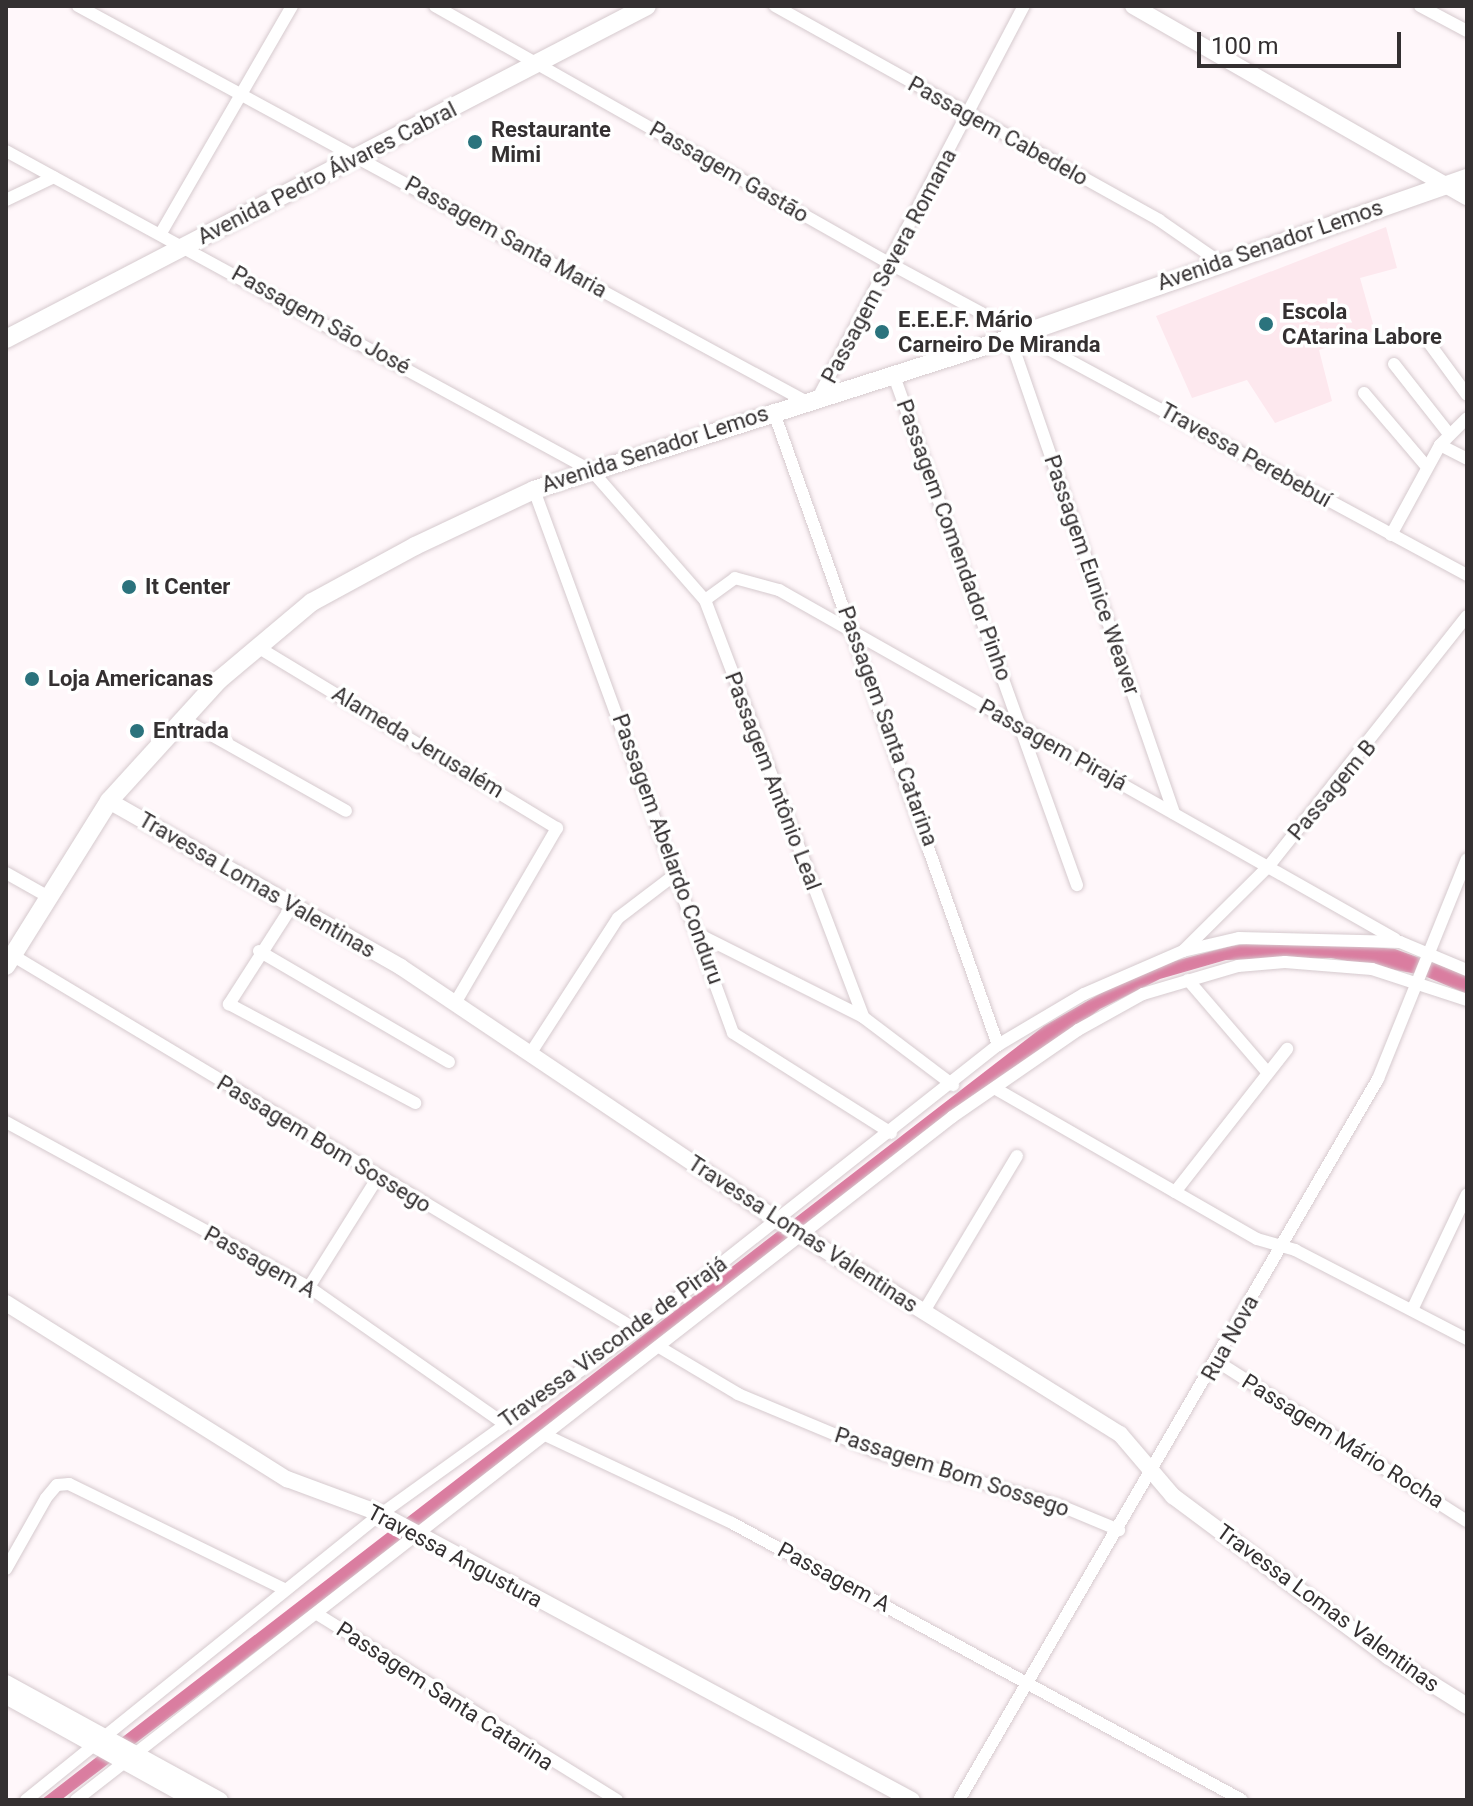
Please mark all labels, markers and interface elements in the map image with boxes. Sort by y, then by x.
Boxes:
scale bar [1201,16,1405,66]
text: 100 m [1211,32,1278,60]
street label: Passagem Cabedelo [904,71,1092,191]
street label: Avenida Pedro Álvares Cabral [193,96,461,250]
place label: Restaurante Mimi [491,116,611,168]
street label: Passagem Gastão [645,116,813,228]
marker: Restaurante Mimi [466,133,484,151]
street label: Passagem Severa Romana [816,144,962,388]
street label: Passagem Santa Maria [400,170,612,304]
street label: Avenida Senador Lemos [1154,194,1386,296]
street label: Passagem São José [227,260,415,380]
place label: Escola CAtarina Labore [1282,298,1442,350]
place label: E.E.E.F. Mário Carneiro De Miranda [898,306,1101,358]
marker: Escola CAtarina Labore [1257,315,1275,333]
marker: E.E.E.F. Mário Carneiro De Miranda [873,323,891,341]
street label: Passagem Comendador Pinho [891,396,1017,684]
street label: Travessa Perebebuí [1156,397,1336,513]
street label: Avenida Senador Lemos [538,400,772,498]
street label: Passagem Eunice Weaver [1038,452,1146,698]
place label: It Center [145,574,230,600]
marker: It Center [120,578,138,596]
street label: Passagem Santa Catarina [832,602,944,850]
place label: Loja Americanas [48,666,213,692]
street label: Passagem Antônio Leal [719,668,827,894]
marker: Loja Americanas [23,670,41,688]
street label: Alameda Jerusalém [327,680,509,804]
street label: Passagem Pirajá [975,694,1131,796]
street label: Passagem Abelardo Conduru [607,710,729,988]
place label: Entrada [153,718,229,744]
marker: Entrada [128,722,146,740]
street label: Passagem B [1282,734,1382,846]
street label: Travessa Lomas Valentinas [134,806,380,964]
street label: Passagem Bom Sossego [212,1070,436,1218]
street label: Travessa Lomas Valentinas [683,1150,923,1318]
street label: Passagem A [200,1221,320,1303]
street label: Travessa Visconde de Pirajá [494,1251,732,1433]
street label: Rua Nova [1196,1291,1264,1385]
street label: Passagem Mário Rocha [1237,1368,1449,1514]
street label: Passagem Bom Sossego [831,1422,1073,1522]
street label: Travessa Angustura [363,1499,547,1613]
street label: Travessa Lomas Valentinas [1212,1518,1444,1698]
street label: Passagem A [773,1536,895,1618]
street label: Passagem Santa Catarina [332,1616,558,1776]

